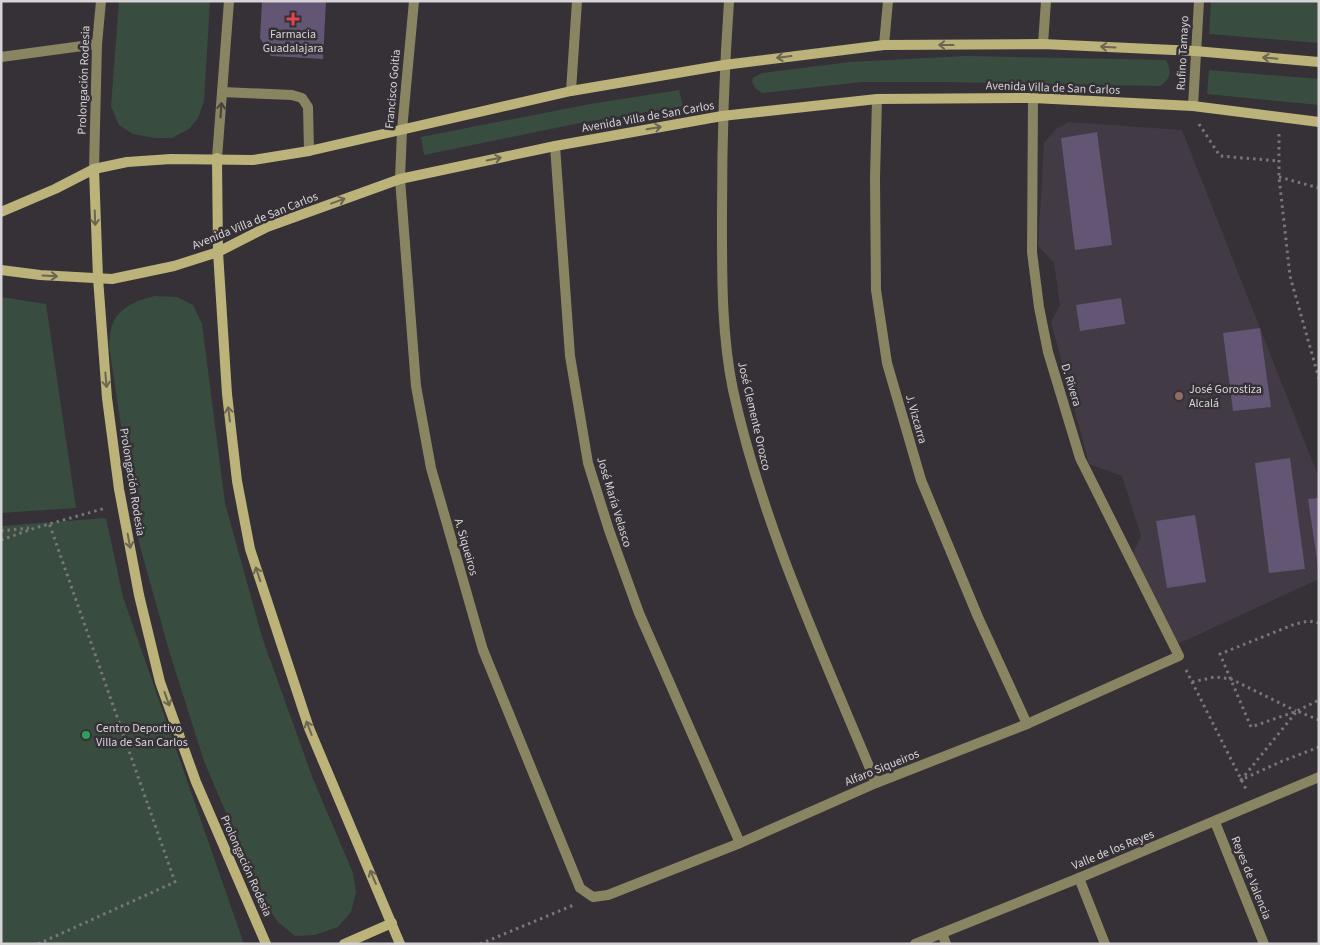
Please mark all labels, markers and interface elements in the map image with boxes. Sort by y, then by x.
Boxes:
marker: Farmacia Guadalajara [287,13,299,25]
street label: Rufino Tamayo [1173,15,1193,91]
street label: Prolongación Rodesia [74,25,94,135]
place label: Farmacia Guadalajara [263,26,323,57]
one-way arrow [938,40,954,50]
one-way arrow [1100,43,1116,52]
street label: Francisco Goitia [381,49,405,129]
one-way arrow [776,52,792,62]
one-way arrow [1262,53,1278,63]
street label: Avenida Villa de San Carlos [986,77,1120,99]
street label: Avenida Villa de San Carlos [580,97,716,137]
one-way arrow [216,102,225,118]
one-way arrow [646,123,662,133]
one-way arrow [486,154,502,163]
street label: Avenida Villa de San Carlos [190,188,320,254]
one-way arrow [330,196,345,205]
one-way arrow [91,210,100,226]
one-way arrow [41,271,57,280]
street label: José Clemente Orozco [733,360,775,472]
street label: D. Rivera [1056,361,1086,409]
one-way arrow [101,372,110,388]
place label: José Gorostiza Alcalá [1189,381,1262,412]
marker: José Gorostiza Alcalá [1173,390,1185,402]
street label: J. Vizcarra [901,392,931,446]
one-way arrow [224,407,234,423]
street label: Prolongación Rodesia [115,427,149,537]
street label: José María Velasco [592,455,636,549]
street label: A. Siqueiros [450,516,482,578]
one-way arrow [124,533,134,549]
one-way arrow [253,566,263,582]
one-way arrow [162,691,172,707]
place label: Centro Deportivo Villa de San Carlos [96,720,188,751]
one-way arrow [304,721,314,736]
marker: Centro Deportivo Villa de San Carlos [80,729,92,741]
street label: Alfaro Siqueiros [842,745,922,791]
street label: Prolongación Rodesia [216,813,276,919]
street label: Valle de los Reyes [1069,826,1157,874]
street label: Reyes de Valencia [1227,834,1275,922]
one-way arrow [368,870,377,885]

